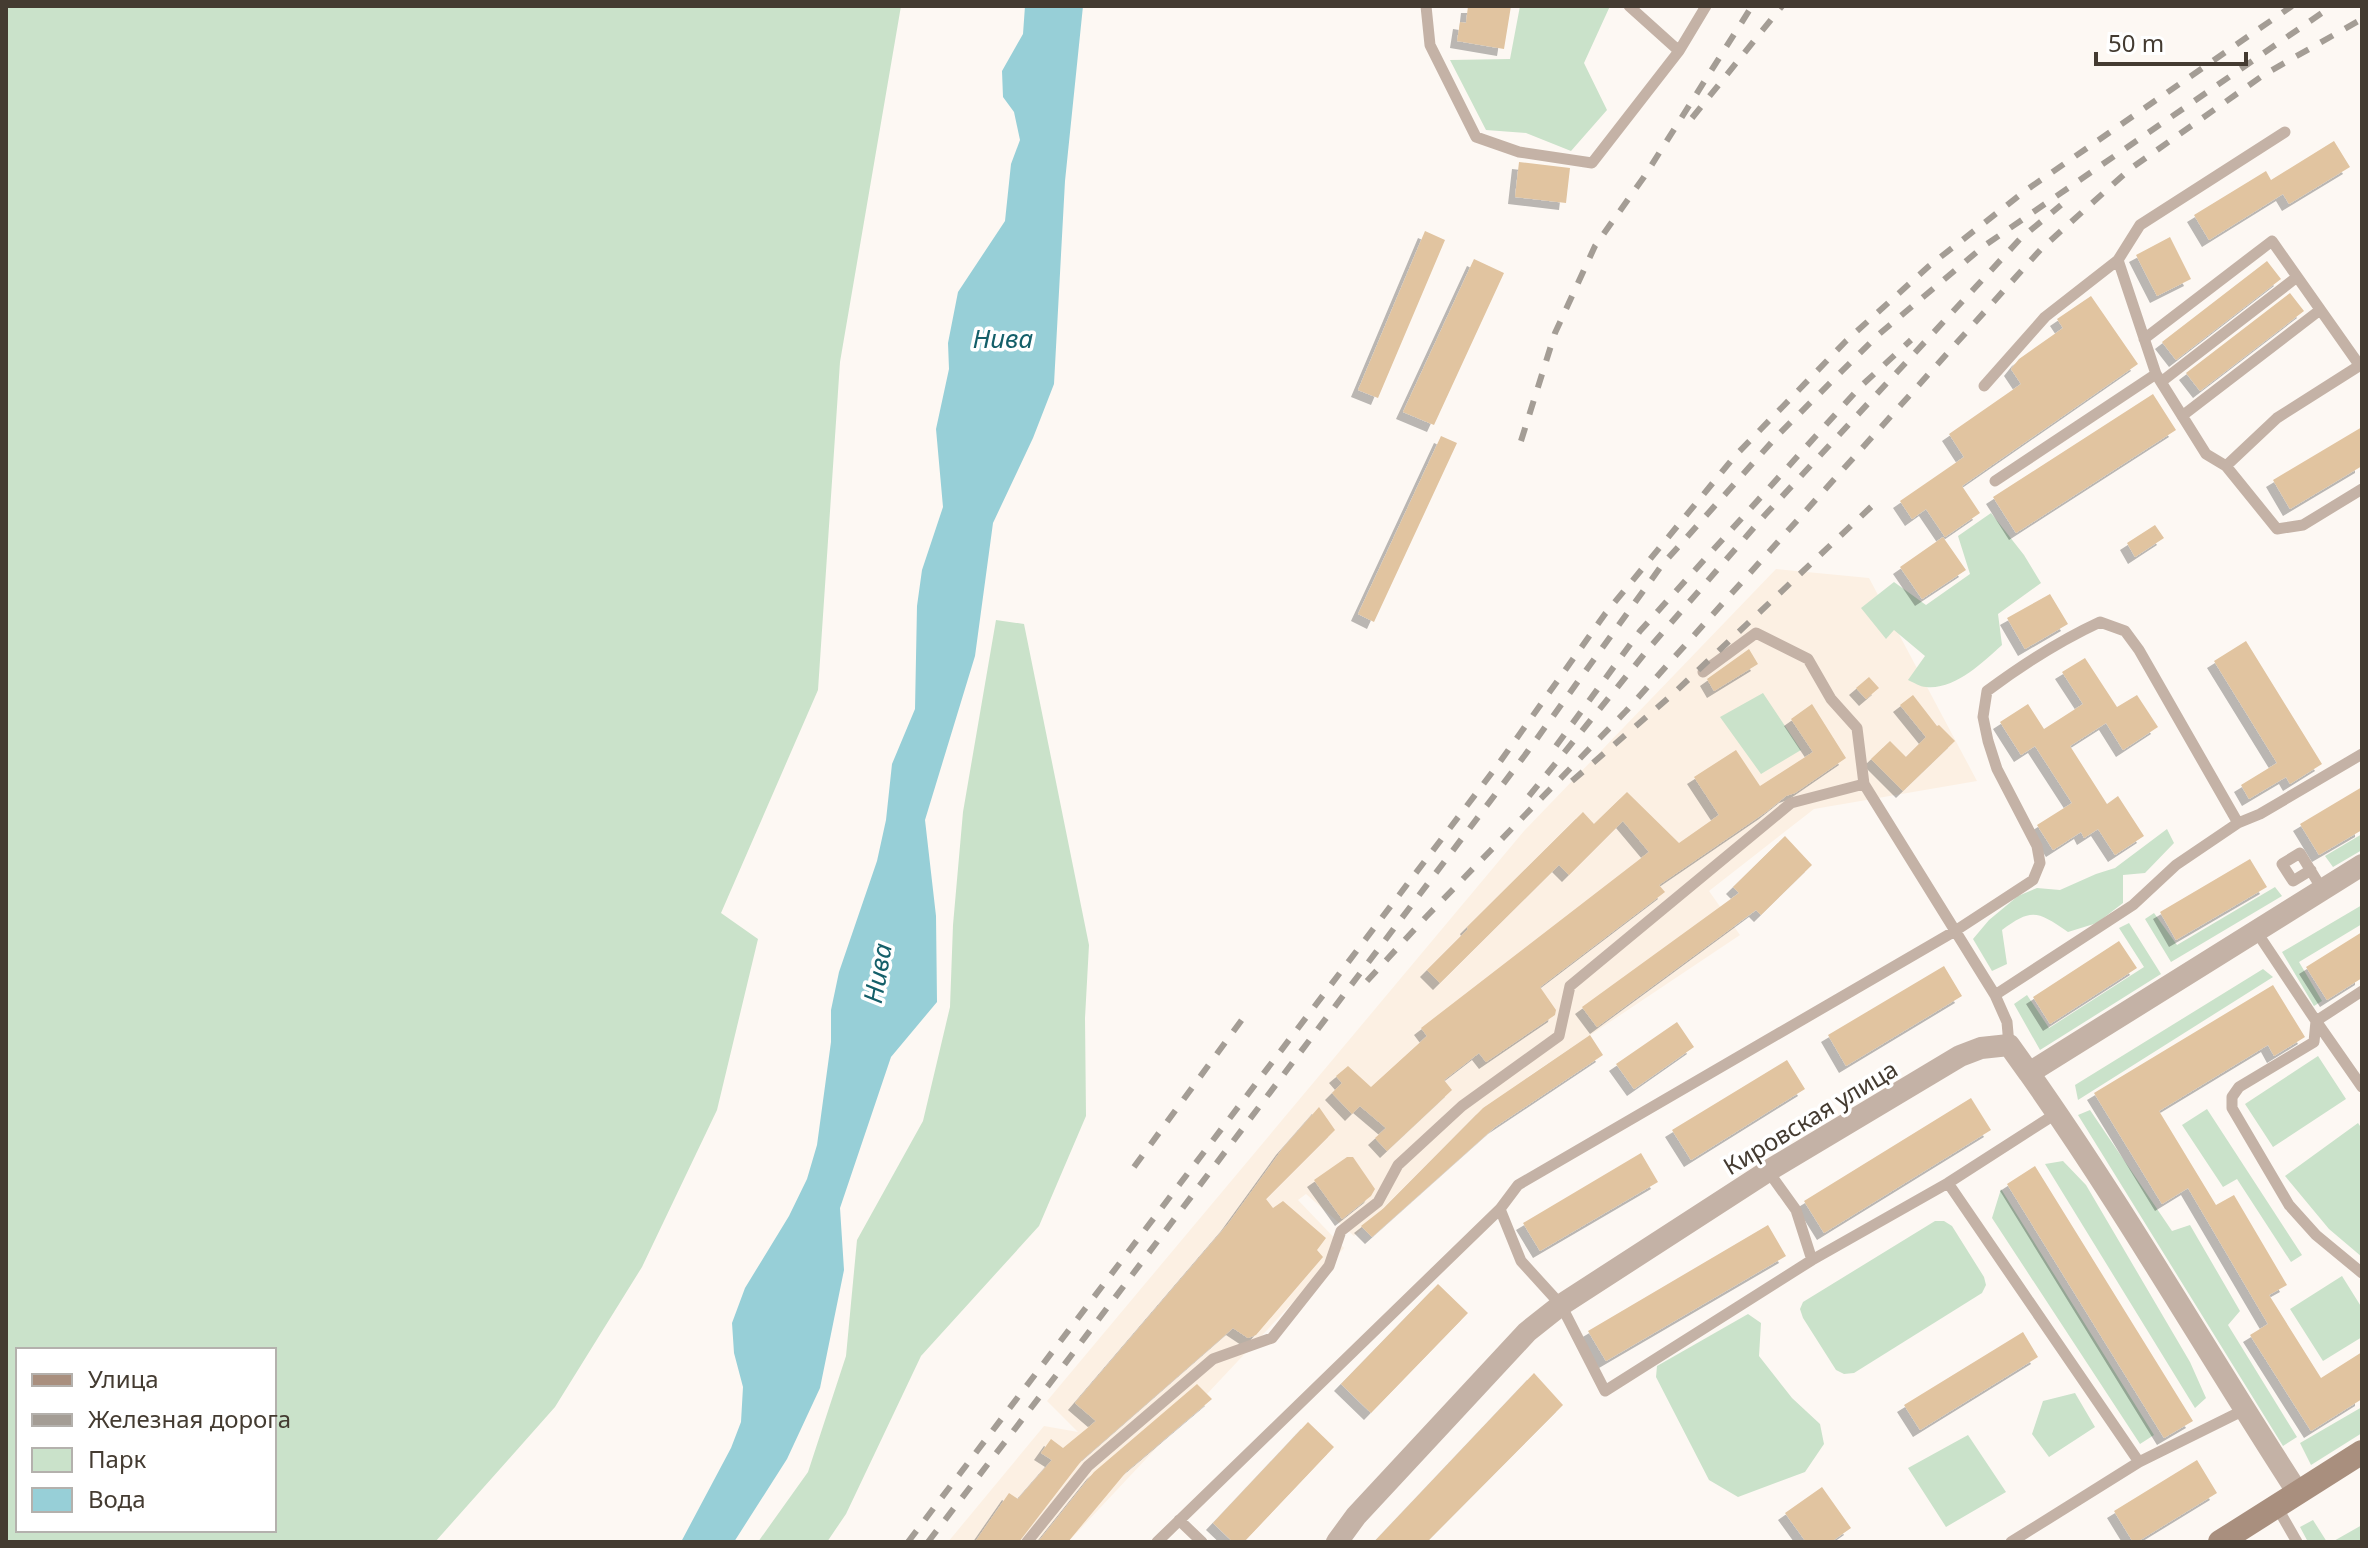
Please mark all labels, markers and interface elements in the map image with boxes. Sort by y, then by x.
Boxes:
scale bar [2096,16,2246,66]
text: 50 m [2108,26,2164,59]
water label: Нива [973,320,1034,356]
water label: Нива [854,940,900,1006]
street label: Кировская улица [1717,1052,1903,1182]
legend [16,1348,276,1532]
text: Улица [88,1362,159,1395]
text: Железная дорога [88,1402,291,1435]
text: Парк [88,1442,147,1475]
text: Вода [88,1482,146,1515]

